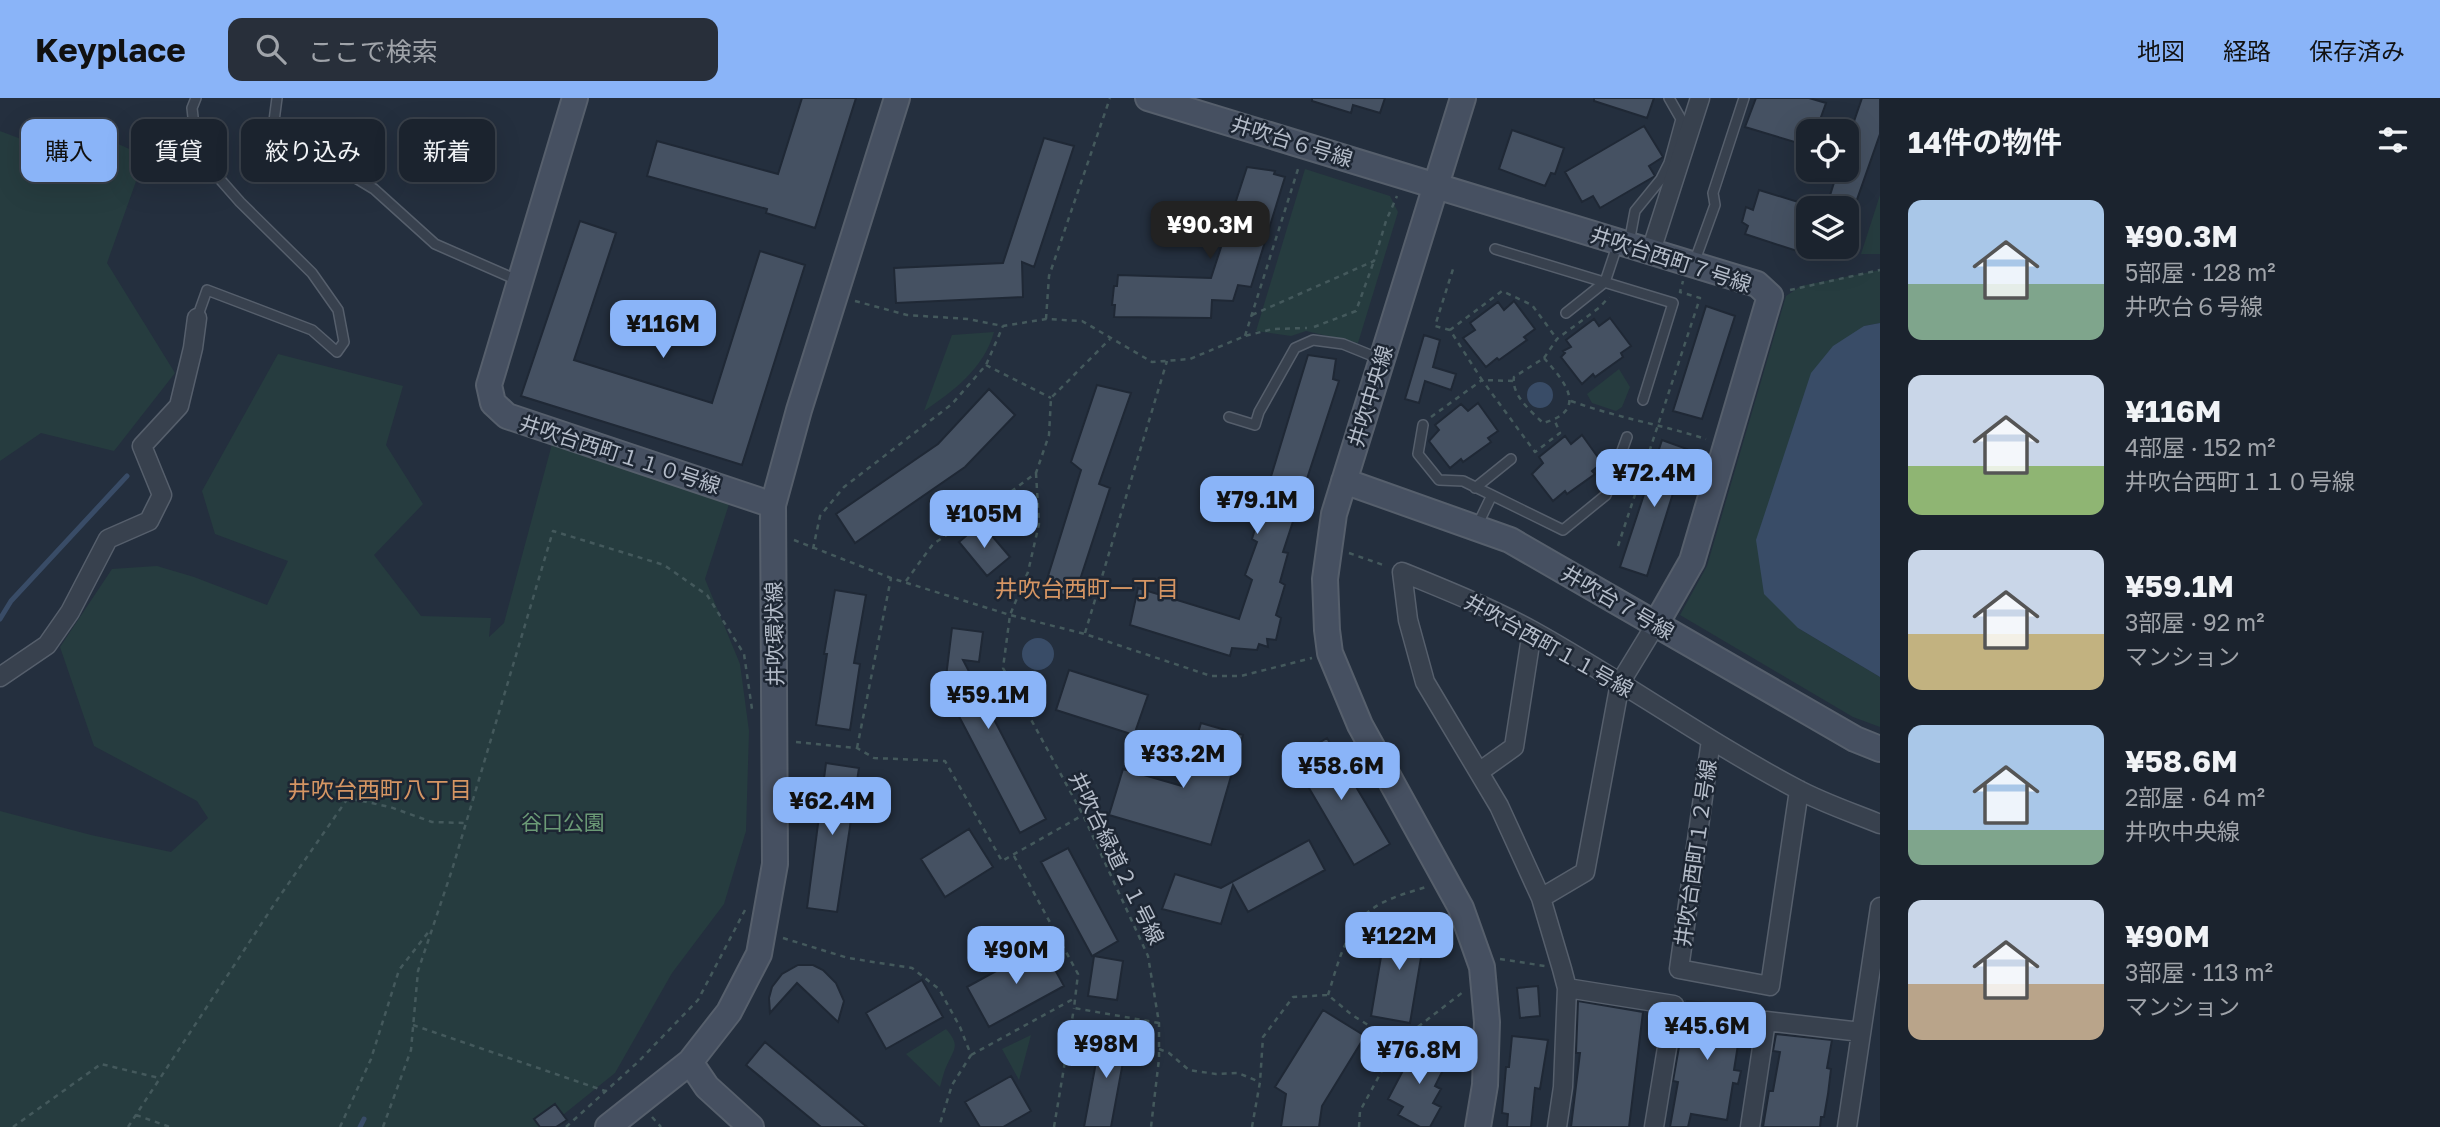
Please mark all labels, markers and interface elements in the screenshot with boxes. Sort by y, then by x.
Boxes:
search box [228,18,718,81]
text: Keyplace [35,30,186,69]
icon: search [252,30,290,68]
text: ここで検索 [308,36,438,67]
text: 地図 [2137,36,2185,65]
text: 経路 [2223,36,2271,65]
text: 保存済み [2309,36,2405,65]
street label: 井吹台６号線 [1228,110,1356,172]
chip: 購入 [21,119,117,182]
chip: 賃貸 [131,119,227,182]
chip: 絞り込み [241,119,385,182]
chip: 新着 [399,119,495,182]
map controls [1796,119,1859,259]
button: locate [1796,119,1859,182]
icon: filters [2374,121,2412,159]
text: 14件の物件 [1908,124,2062,160]
button: layers [1796,196,1859,259]
pin: ¥90.3M [1153,202,1267,261]
text: ¥90.3M [1167,210,1253,238]
text: ¥90.3M [2125,218,2238,254]
street label: 井吹台西町７号線 [1587,221,1755,297]
icon: home [1964,228,2048,312]
text: 5部屋 · 128 m² [2125,258,2276,286]
text: 井吹台６号線 [2125,292,2263,320]
pin: ¥116M [614,300,712,360]
text: ¥116M [626,309,700,337]
street label: 井吹中央線 [1342,342,1398,450]
text: ¥116M [2125,393,2221,429]
icon: home [1964,403,2048,487]
street label: 井吹台西町１１０号線 [516,409,724,499]
text: 4部屋 · 152 m² [2125,433,2276,461]
pin: ¥72.4M [1597,450,1711,509]
text: ¥72.4M [1612,458,1696,486]
text: 井吹台西町１１０号線 [2125,467,2355,495]
pin: ¥79.1M [1200,476,1314,536]
text: ¥79.1M [1216,485,1298,513]
pin: ¥105M [935,490,1033,550]
text: ¥105M [946,499,1022,527]
street label: 井吹台７号線 [1557,559,1679,645]
text: ¥59.1M [2125,568,2234,604]
district label: 井吹台西町一丁目 [995,574,1179,602]
icon: home [1964,578,2048,662]
street label: 井吹環状線 [760,581,788,687]
street label: 井吹台西町１１号線 [1460,588,1638,702]
text: 3部屋 · 92 m² [2125,608,2265,636]
text: マンション [2125,642,2240,670]
pin: ¥59.1M [931,672,1045,731]
text: ¥59.1M [946,680,1030,708]
pin: ¥33.2M [1126,730,1240,790]
text: ¥33.2M [1140,739,1226,767]
pin: ¥58.6M [1284,742,1398,802]
text: ¥58.6M [2125,743,2238,779]
text: ¥58.6M [1298,751,1384,779]
icon: home [1964,753,2048,837]
street label: 井吹台西町１２号線 [1669,758,1721,948]
street label: 井吹台緑道２１号線 [1064,767,1170,949]
district label: 井吹台西町八丁目 [288,775,472,803]
pin: ¥62.4M [775,778,889,837]
text: 2部屋 · 64 m² [2125,783,2265,811]
text: ¥62.4M [789,786,875,814]
park label: 谷口公園 [521,809,605,835]
text: 井吹中央線 [2125,817,2240,845]
pin: ¥122M [1350,912,1448,972]
text: ¥90M [2125,918,2210,954]
text: ¥122M [1361,921,1437,949]
pin: ¥90M [975,926,1057,986]
icon: home [1964,928,2048,1012]
text: ¥90M [983,935,1049,963]
text: 3部屋 · 113 m² [2125,958,2273,986]
text: マンション [2125,992,2240,1020]
pin: ¥45.6M [1650,1002,1764,1062]
text: ¥45.6M [1664,1011,1750,1039]
pin: ¥98M [1065,1020,1147,1080]
pin: ¥76.8M [1362,1026,1476,1086]
text: ¥98M [1074,1029,1138,1057]
text: ¥76.8M [1377,1035,1461,1063]

